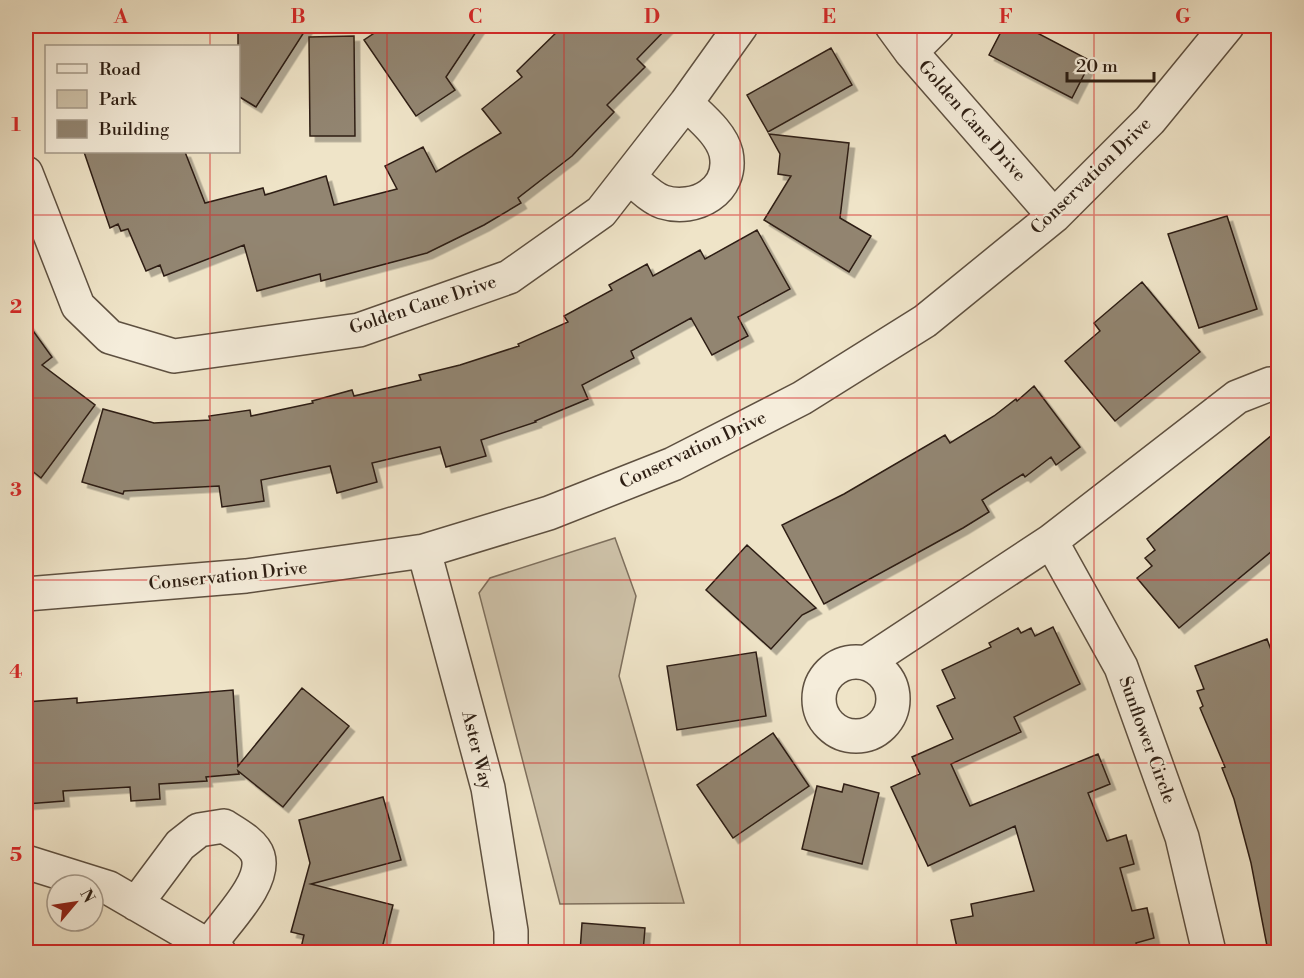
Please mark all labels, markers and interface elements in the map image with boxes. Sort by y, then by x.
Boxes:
text: A [113,5,129,30]
text: B [290,5,306,30]
text: C [468,5,482,30]
text: D [644,5,660,30]
text: E [822,5,836,30]
text: F [999,5,1013,30]
text: G [1175,5,1191,30]
legend [45,45,240,153]
scale bar [1067,45,1154,83]
text: 20 m [1076,55,1118,78]
street label: Golden Cane Drive [913,56,1031,186]
text: Road [99,58,142,81]
text: Park [99,88,138,111]
street label: Conservation Drive [1026,112,1156,240]
text: 1 [11,113,21,138]
text: Building [98,118,170,141]
street label: Golden Cane Drive [347,270,499,340]
text: 2 [10,295,22,320]
street label: Conservation Drive [616,406,770,494]
text: 3 [10,478,22,503]
street label: Conservation Drive [148,556,308,596]
text: 4 [9,660,23,685]
street label: Sunflower Circle [1113,673,1181,807]
street label: Aster Way [456,707,498,792]
text: 5 [10,843,22,868]
north arrow [45,873,105,933]
text: N [75,886,99,907]

